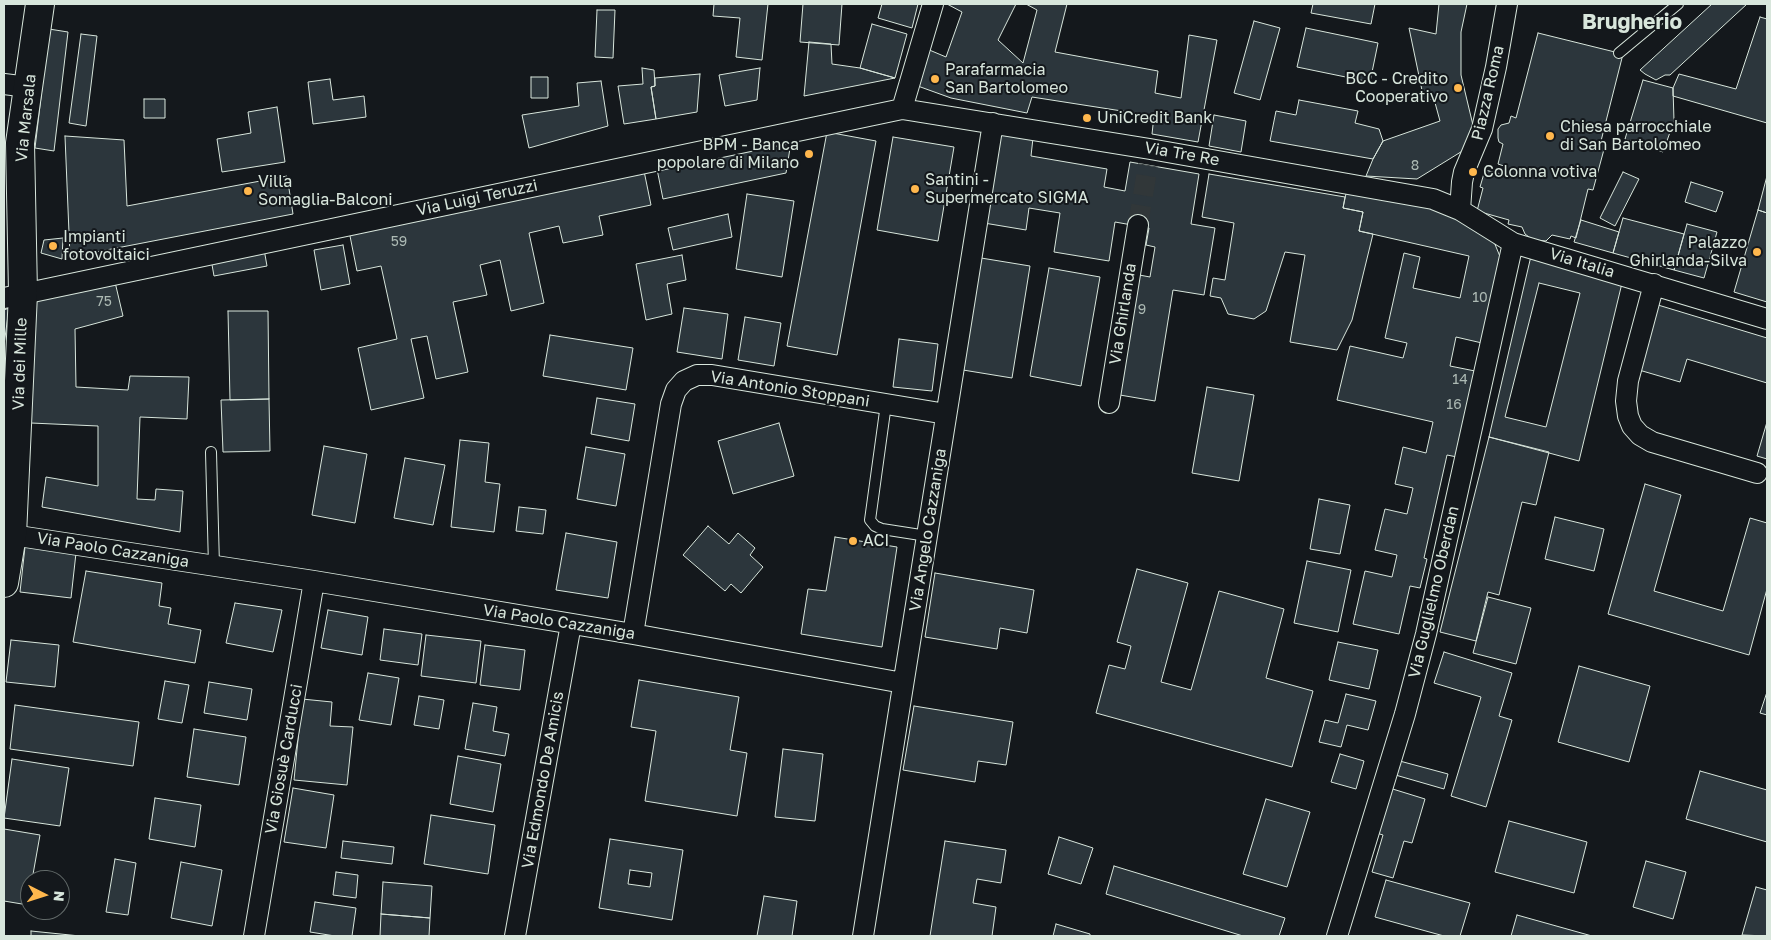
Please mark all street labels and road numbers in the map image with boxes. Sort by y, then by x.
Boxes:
street label: Piazza Roma [1468,44,1508,142]
street label: Via Marsala [12,73,40,163]
street label: Via Tre Re [1143,138,1221,170]
street label: Via Luigi Teruzzi [415,176,539,220]
street label: Via Italia [1547,244,1617,282]
street label: Via Ghirlanda [1105,262,1141,366]
street label: Via dei Mille [9,317,31,411]
street label: Via Antonio Stoppani [709,367,871,411]
street label: Via Angelo Cazzaniga [906,447,950,613]
street label: Via Guglielmo Oberdan [1405,504,1463,680]
street label: Via Paolo Cazzaniga [35,528,191,572]
street label: Via Paolo Cazzaniga [481,600,637,644]
street label: Via Giosuè Carducci [261,683,307,835]
street label: Via Edmondo De Amicis [518,690,568,870]

